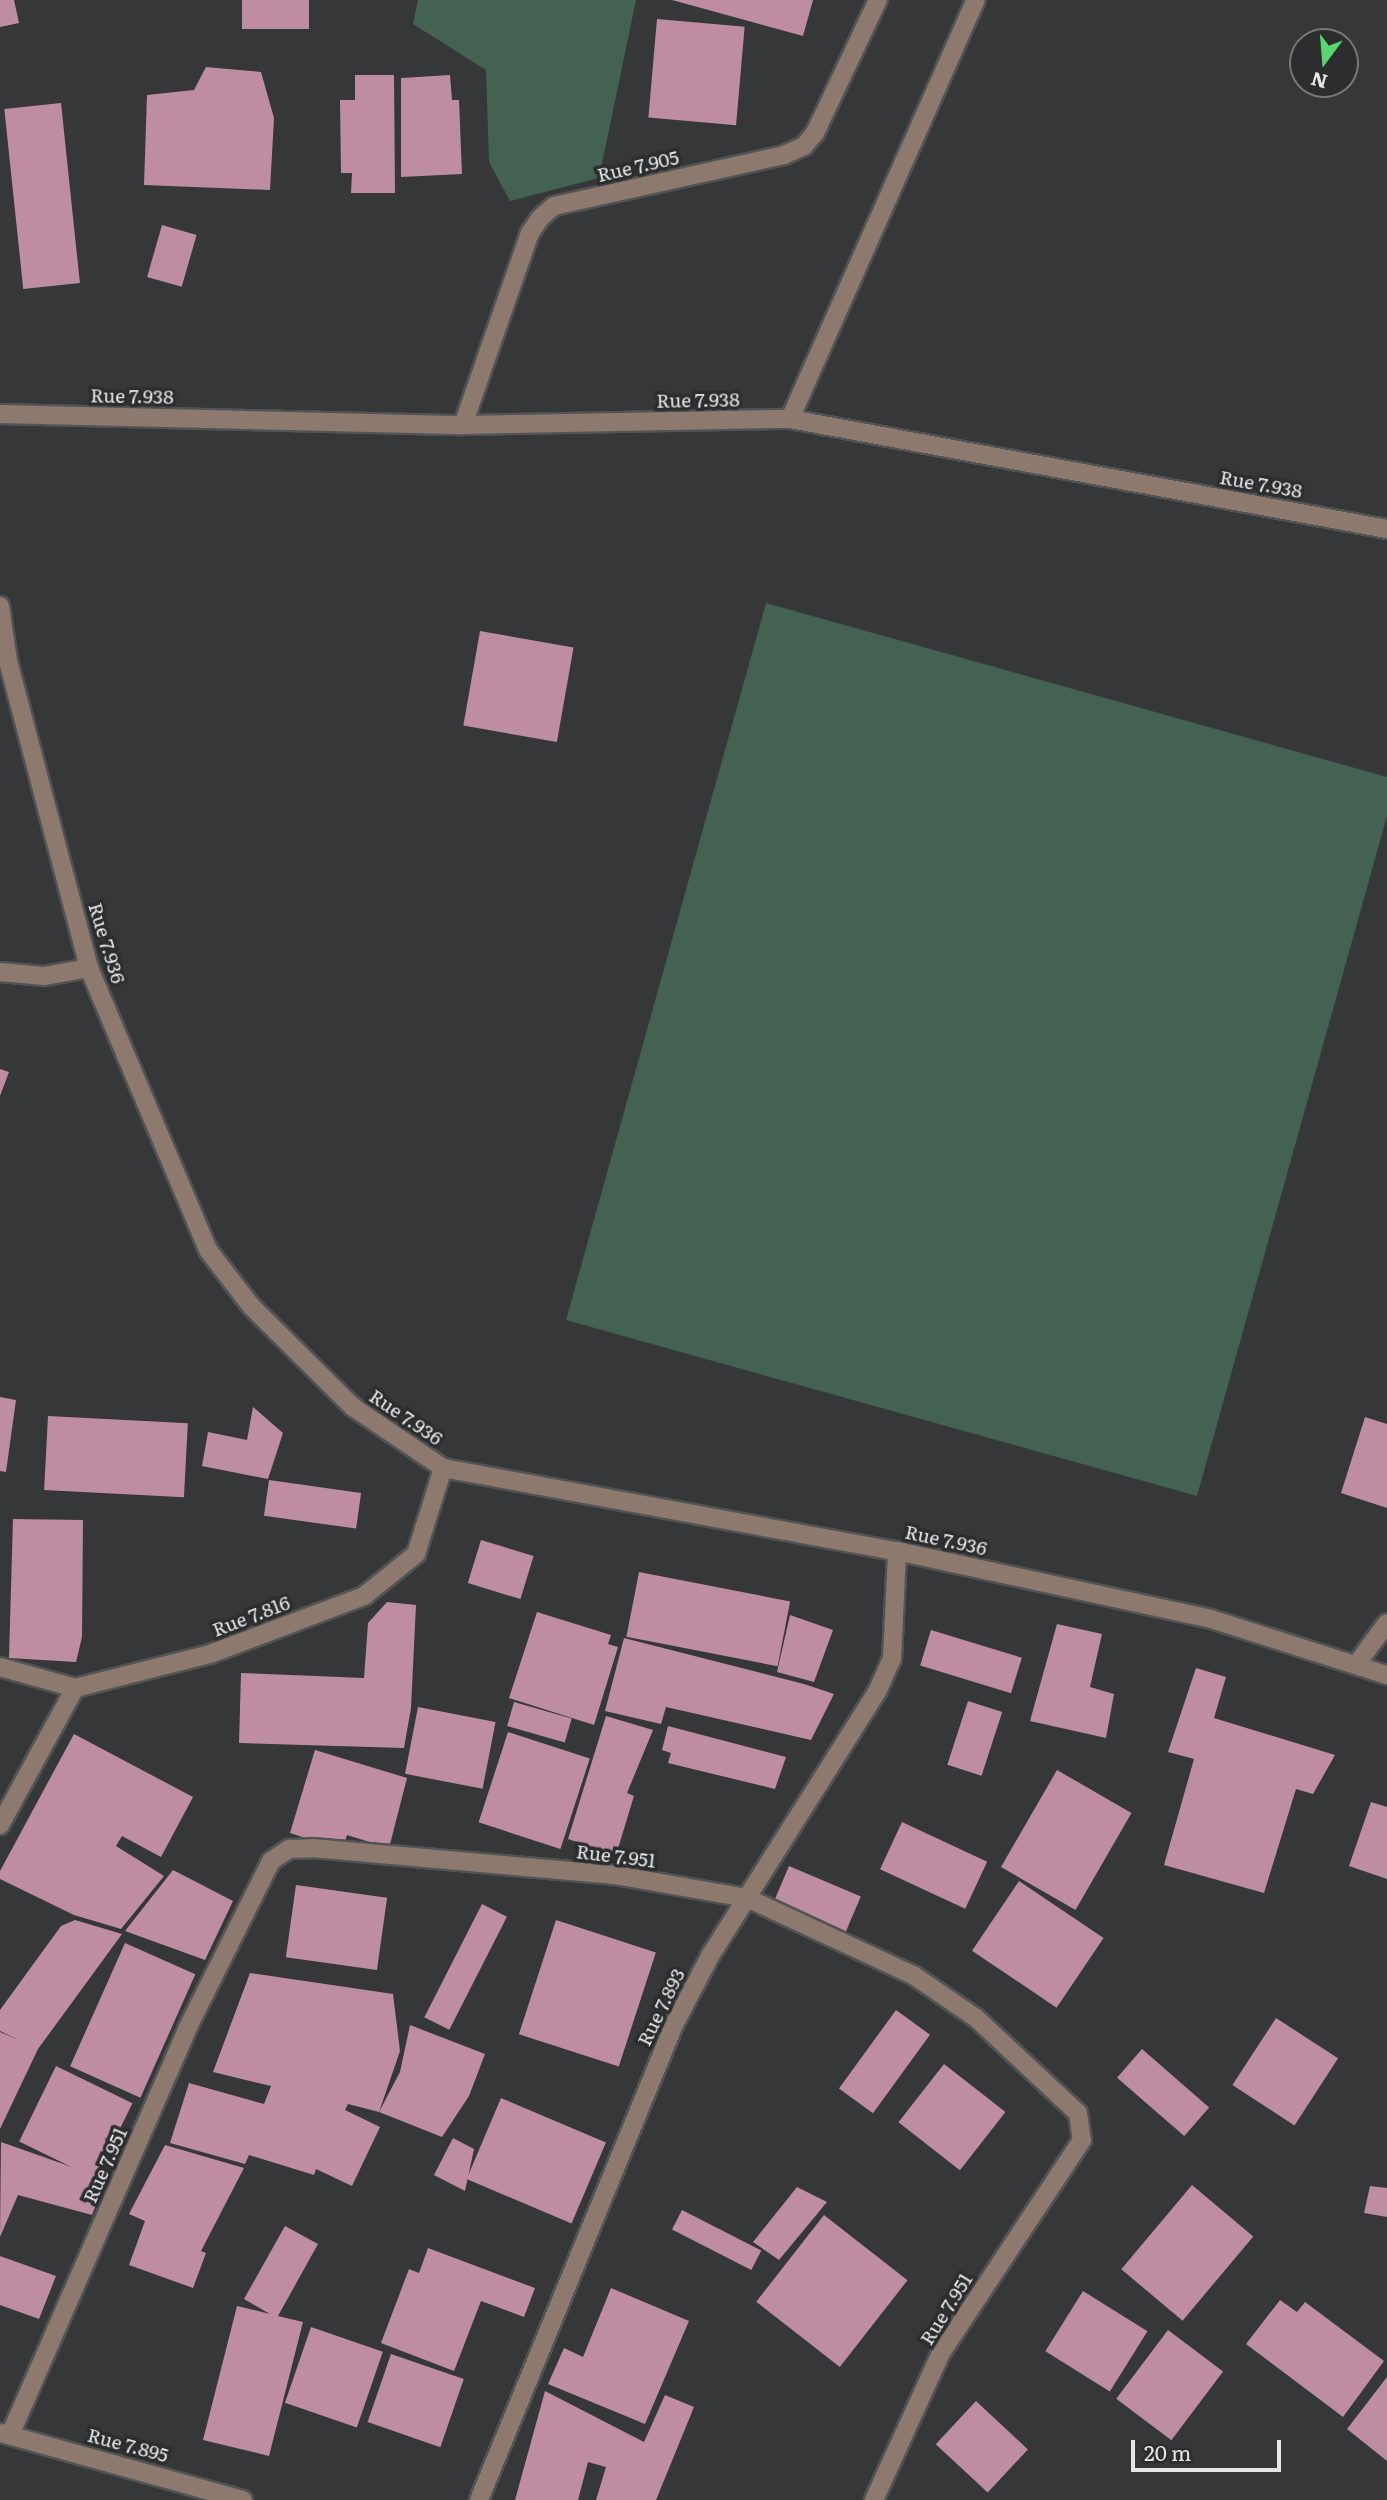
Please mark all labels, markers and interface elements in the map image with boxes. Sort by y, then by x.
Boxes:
north arrow [1289,28,1359,98]
text: N [1307,66,1330,97]
street label: Rue 7.905 [595,146,681,186]
street label: Rue 7.938 [90,384,174,408]
street label: Rue 7.938 [656,388,740,412]
street label: Rue 7.938 [1218,466,1304,502]
street label: Rue 7.936 [84,900,130,986]
street label: Rue 7.936 [365,1384,447,1450]
street label: Rue 7.936 [903,1520,989,1560]
street label: Rue 7.816 [209,1591,293,1641]
street label: Rue 7.951 [575,1840,657,1872]
street label: Rue 7.893 [632,1965,690,2049]
street label: Rue 7.951 [78,2124,132,2206]
street label: Rue 7.951 [915,2269,977,2349]
street label: Rue 7.895 [85,2423,171,2467]
scale bar [1135,2426,1286,2470]
text: 20 m [1144,2436,1191,2467]

